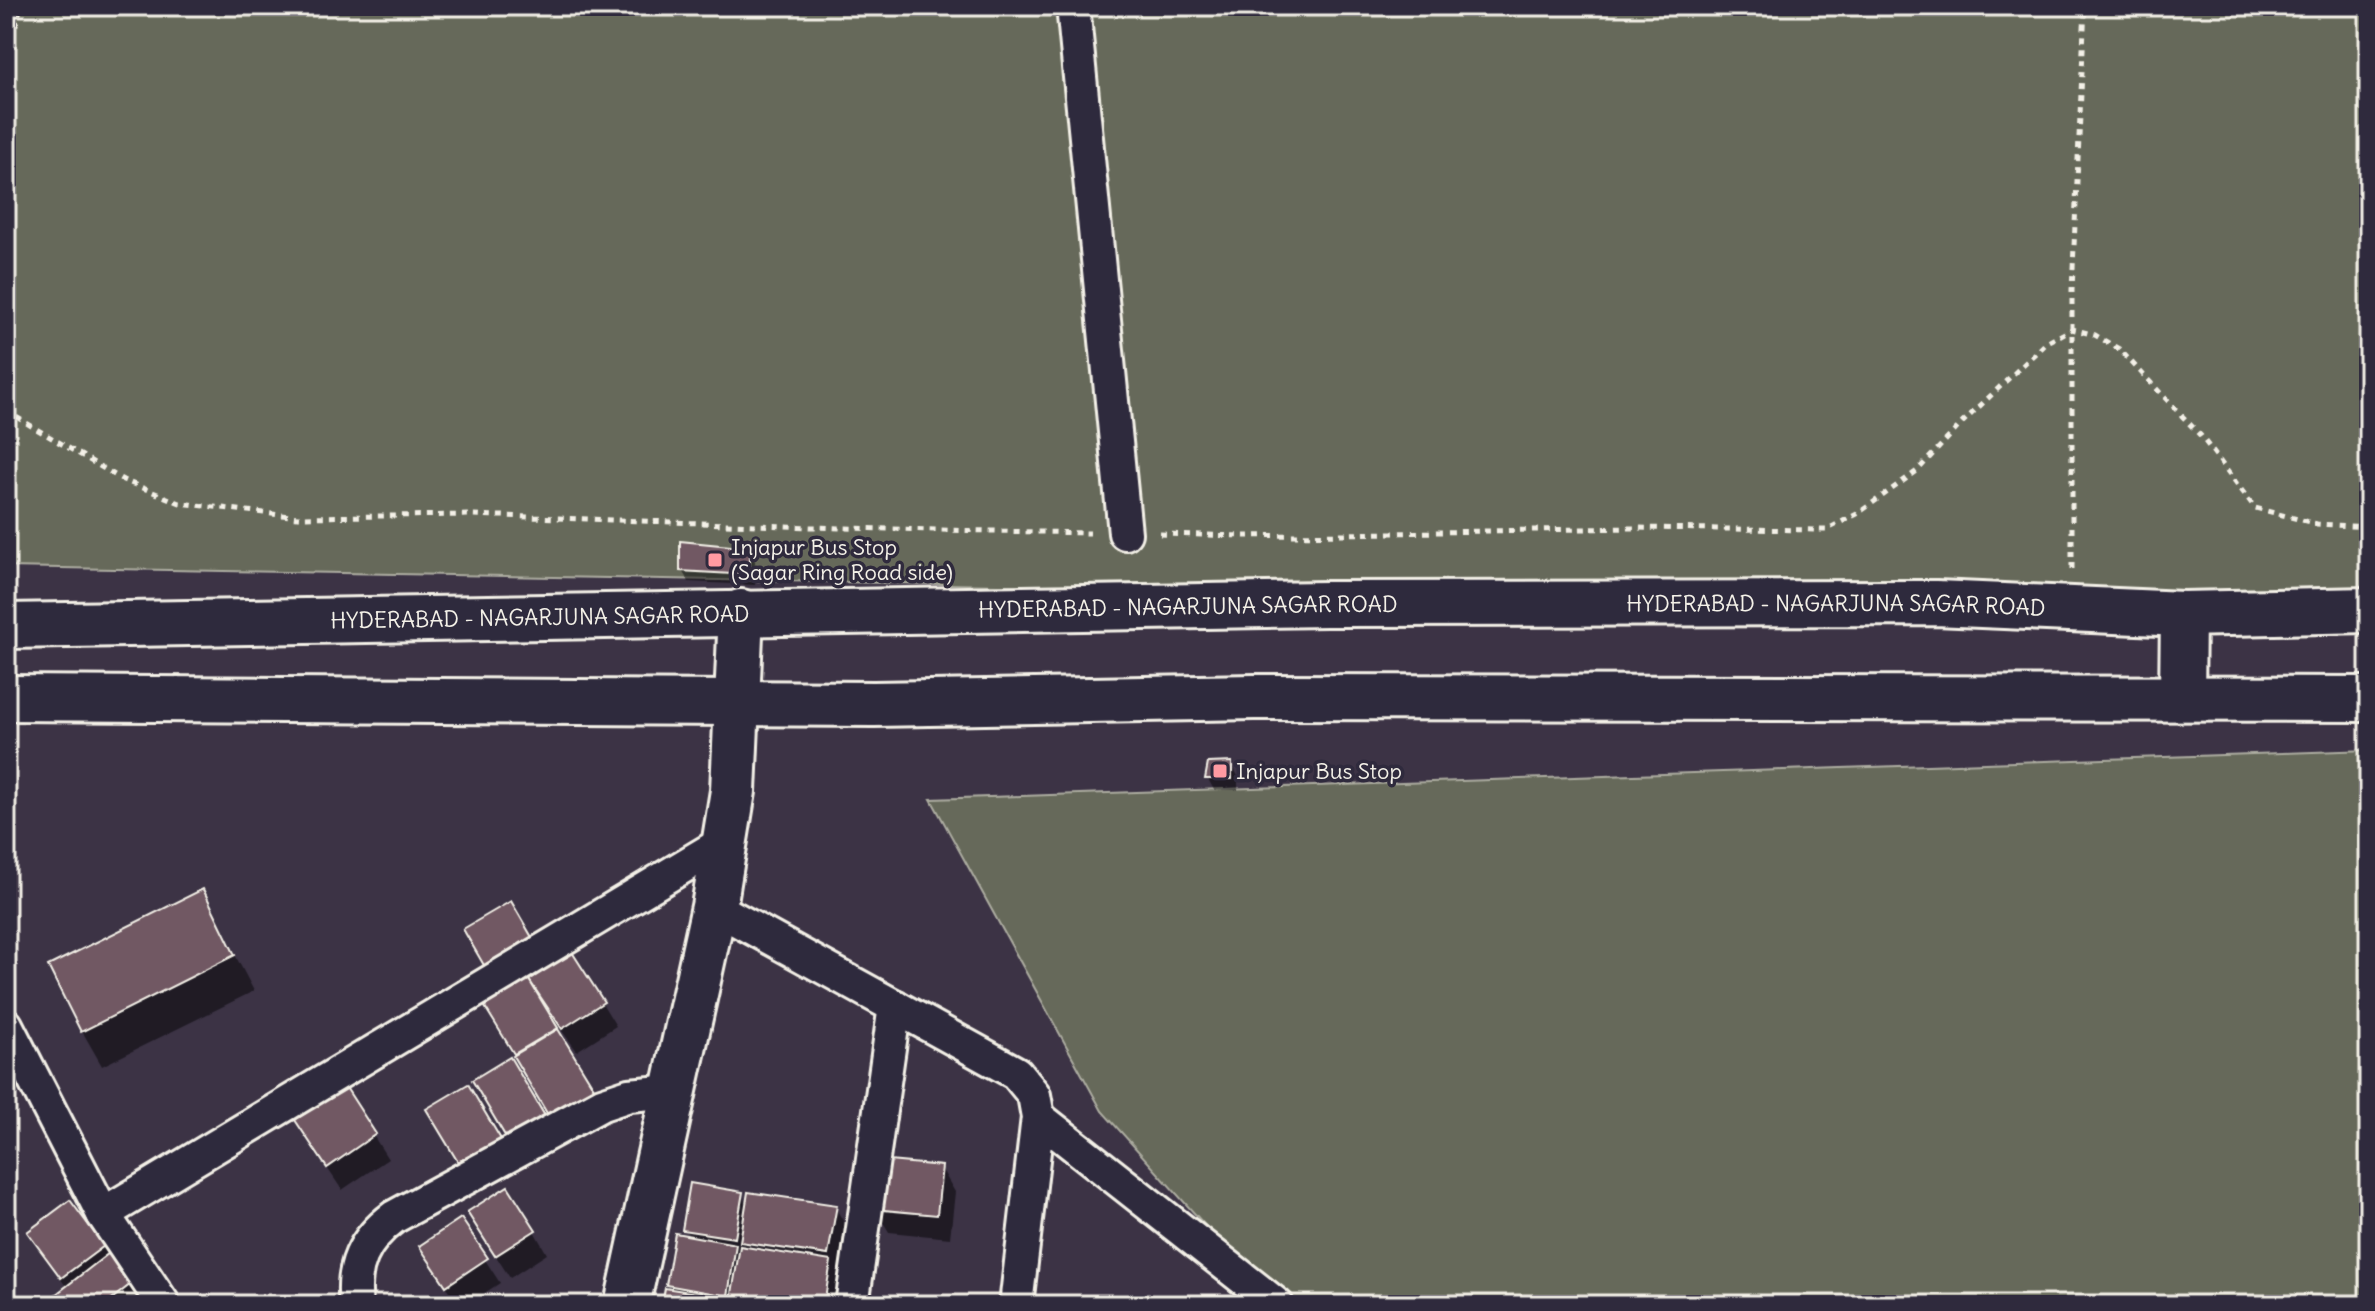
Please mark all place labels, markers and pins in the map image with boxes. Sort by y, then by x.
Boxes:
place label: Injapur Bus Stop (Sagar Ring Road side) [731,533,953,586]
marker: Injapur Bus Stop (Sagar Ring Road side) [706,551,724,569]
place label: Injapur Bus Stop [1236,757,1402,785]
marker: Injapur Bus Stop [1211,762,1229,780]

